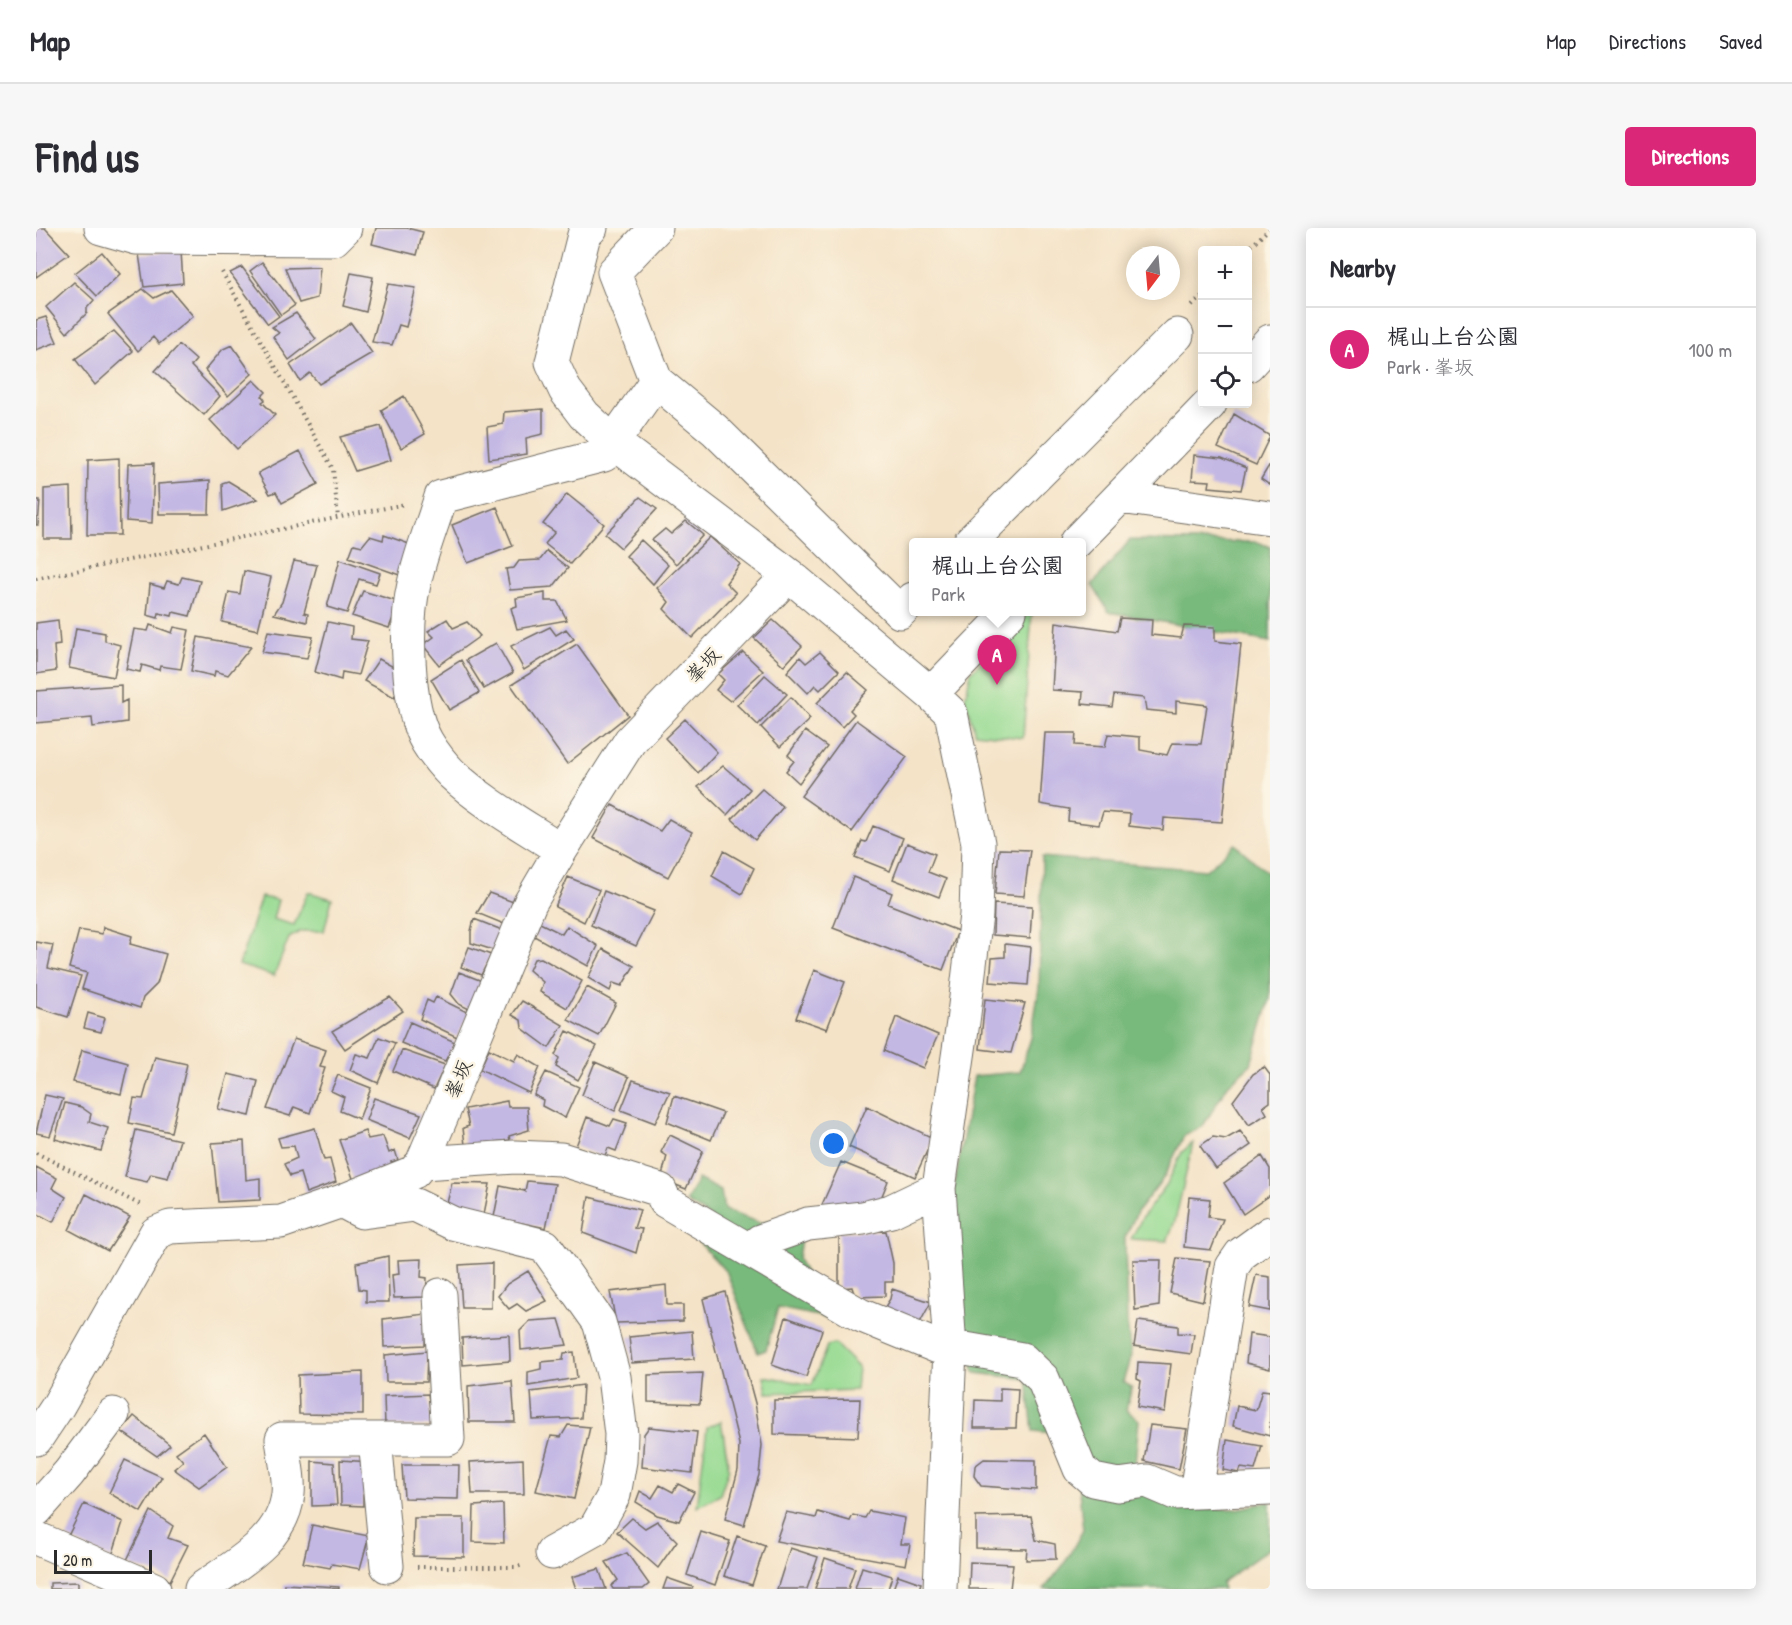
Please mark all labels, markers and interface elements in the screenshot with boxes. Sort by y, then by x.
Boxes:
text: Map [30,22,70,60]
text: Map [1546,27,1576,56]
text: Directions [1609,27,1686,56]
text: Saved [1719,27,1762,56]
button: Directions [1625,127,1756,186]
text: Find us [36,128,139,185]
north arrow [1126,246,1180,300]
map controls [1198,246,1252,408]
button: + [1198,246,1252,300]
text: Nearby [1330,250,1396,285]
button: − [1198,300,1252,354]
text: 梶山上台公園 [1387,321,1519,351]
text: A [1345,336,1354,363]
text: 100 m [1689,336,1732,363]
text: Park · 峯坂 [1387,353,1474,380]
button: locate [1198,354,1252,408]
popup [909,538,1086,616]
text: 梶山上台公園 [931,550,1064,580]
text: Park [931,580,965,607]
pin: A [978,636,1016,685]
street label: 峯坂 [679,641,726,688]
street label: 峯坂 [437,1055,478,1102]
your location [819,1129,848,1158]
scale bar [54,1547,152,1574]
text: 20 m [63,1549,92,1571]

